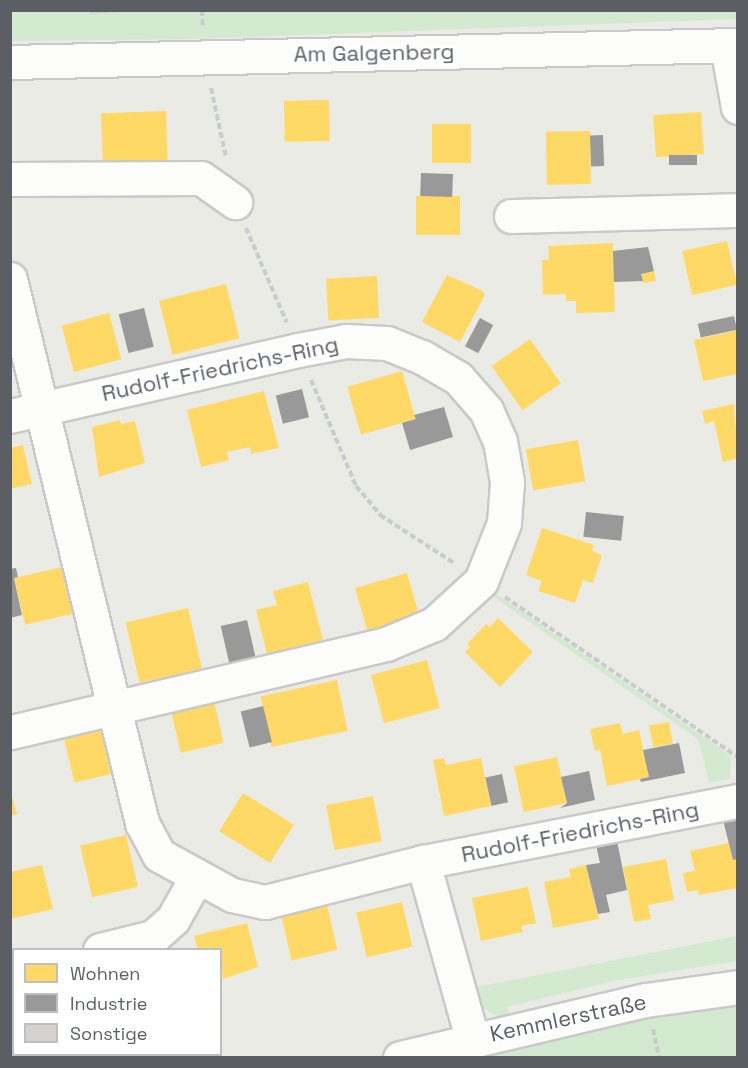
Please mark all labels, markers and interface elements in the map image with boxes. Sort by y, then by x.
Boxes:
street label: Am Galgenberg [293,38,455,68]
street label: Rudolf-Friedrichs-Ring [99,331,341,407]
street label: Rudolf-Friedrichs-Ring [459,796,701,868]
legend [12,948,222,1056]
text: Wohnen [70,962,140,985]
street label: Kemmlerstraße [487,989,649,1047]
text: Industrie [70,992,147,1015]
text: Sonstige [70,1022,147,1045]

